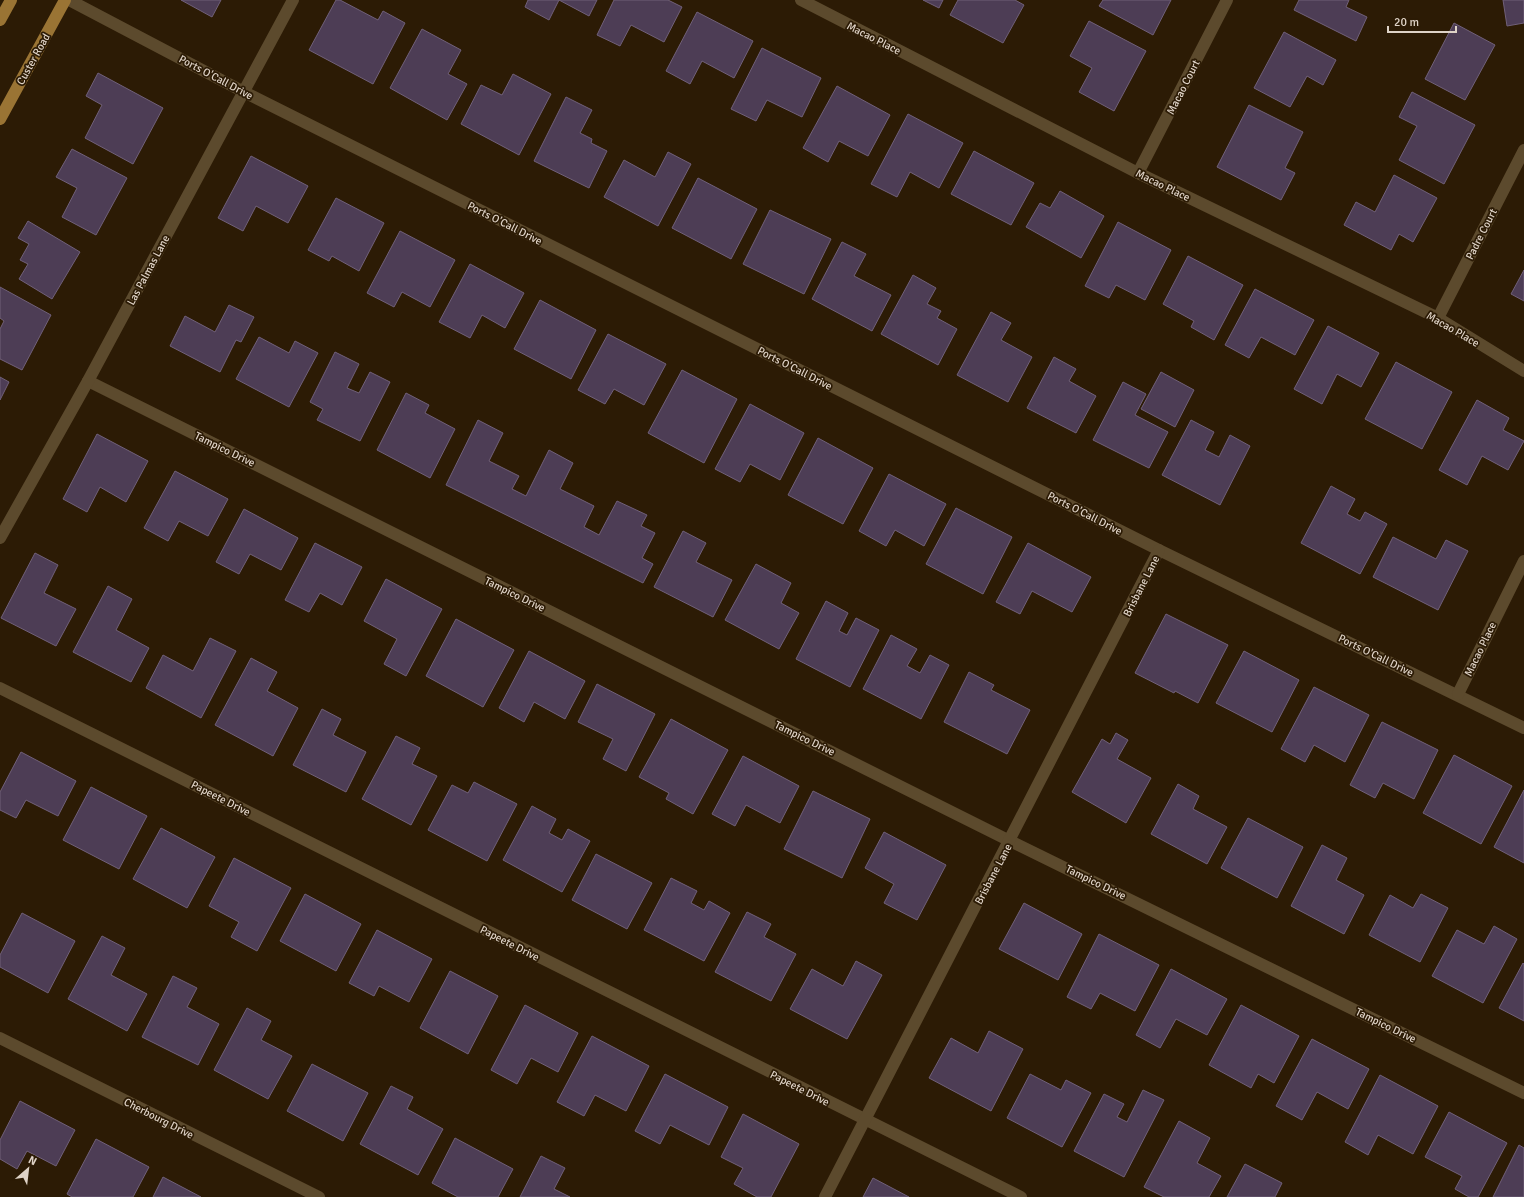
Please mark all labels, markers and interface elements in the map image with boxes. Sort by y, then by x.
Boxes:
scale bar [1388,8,1456,34]
text: 20 m [1394,15,1419,30]
street label: Macao Place [845,19,903,58]
street label: Custer Road [14,31,53,87]
street label: Ports O'Call Drive [176,52,255,102]
street label: Macao Court [1164,58,1203,117]
street label: Macao Place [1133,167,1192,204]
street label: Ports O'Call Drive [465,199,544,248]
street label: Padre Court [1463,206,1500,262]
street label: Las Palmas Lane [124,233,172,308]
street label: Macao Place [1424,309,1482,350]
street label: Ports O'Call Drive [755,344,834,393]
street label: Tampico Drive [192,429,257,470]
street label: Ports O'Call Drive [1045,489,1124,538]
street label: Brisbane Lane [1121,554,1162,619]
street label: Tampico Drive [482,574,547,615]
street label: Macao Place [1462,620,1499,679]
street label: Ports O'Call Drive [1336,632,1415,679]
street label: Tampico Drive [772,718,837,759]
street label: Papeete Drive [189,778,253,819]
street label: Brisbane Lane [972,842,1015,907]
street label: Tampico Drive [1063,862,1128,903]
street label: Papeete Drive [478,923,542,964]
street label: Tampico Drive [1353,1005,1418,1046]
street label: Papeete Drive [768,1068,832,1109]
street label: Cherbourg Drive [122,1095,196,1142]
north arrow [8,1149,48,1189]
text: N [26,1153,39,1168]

